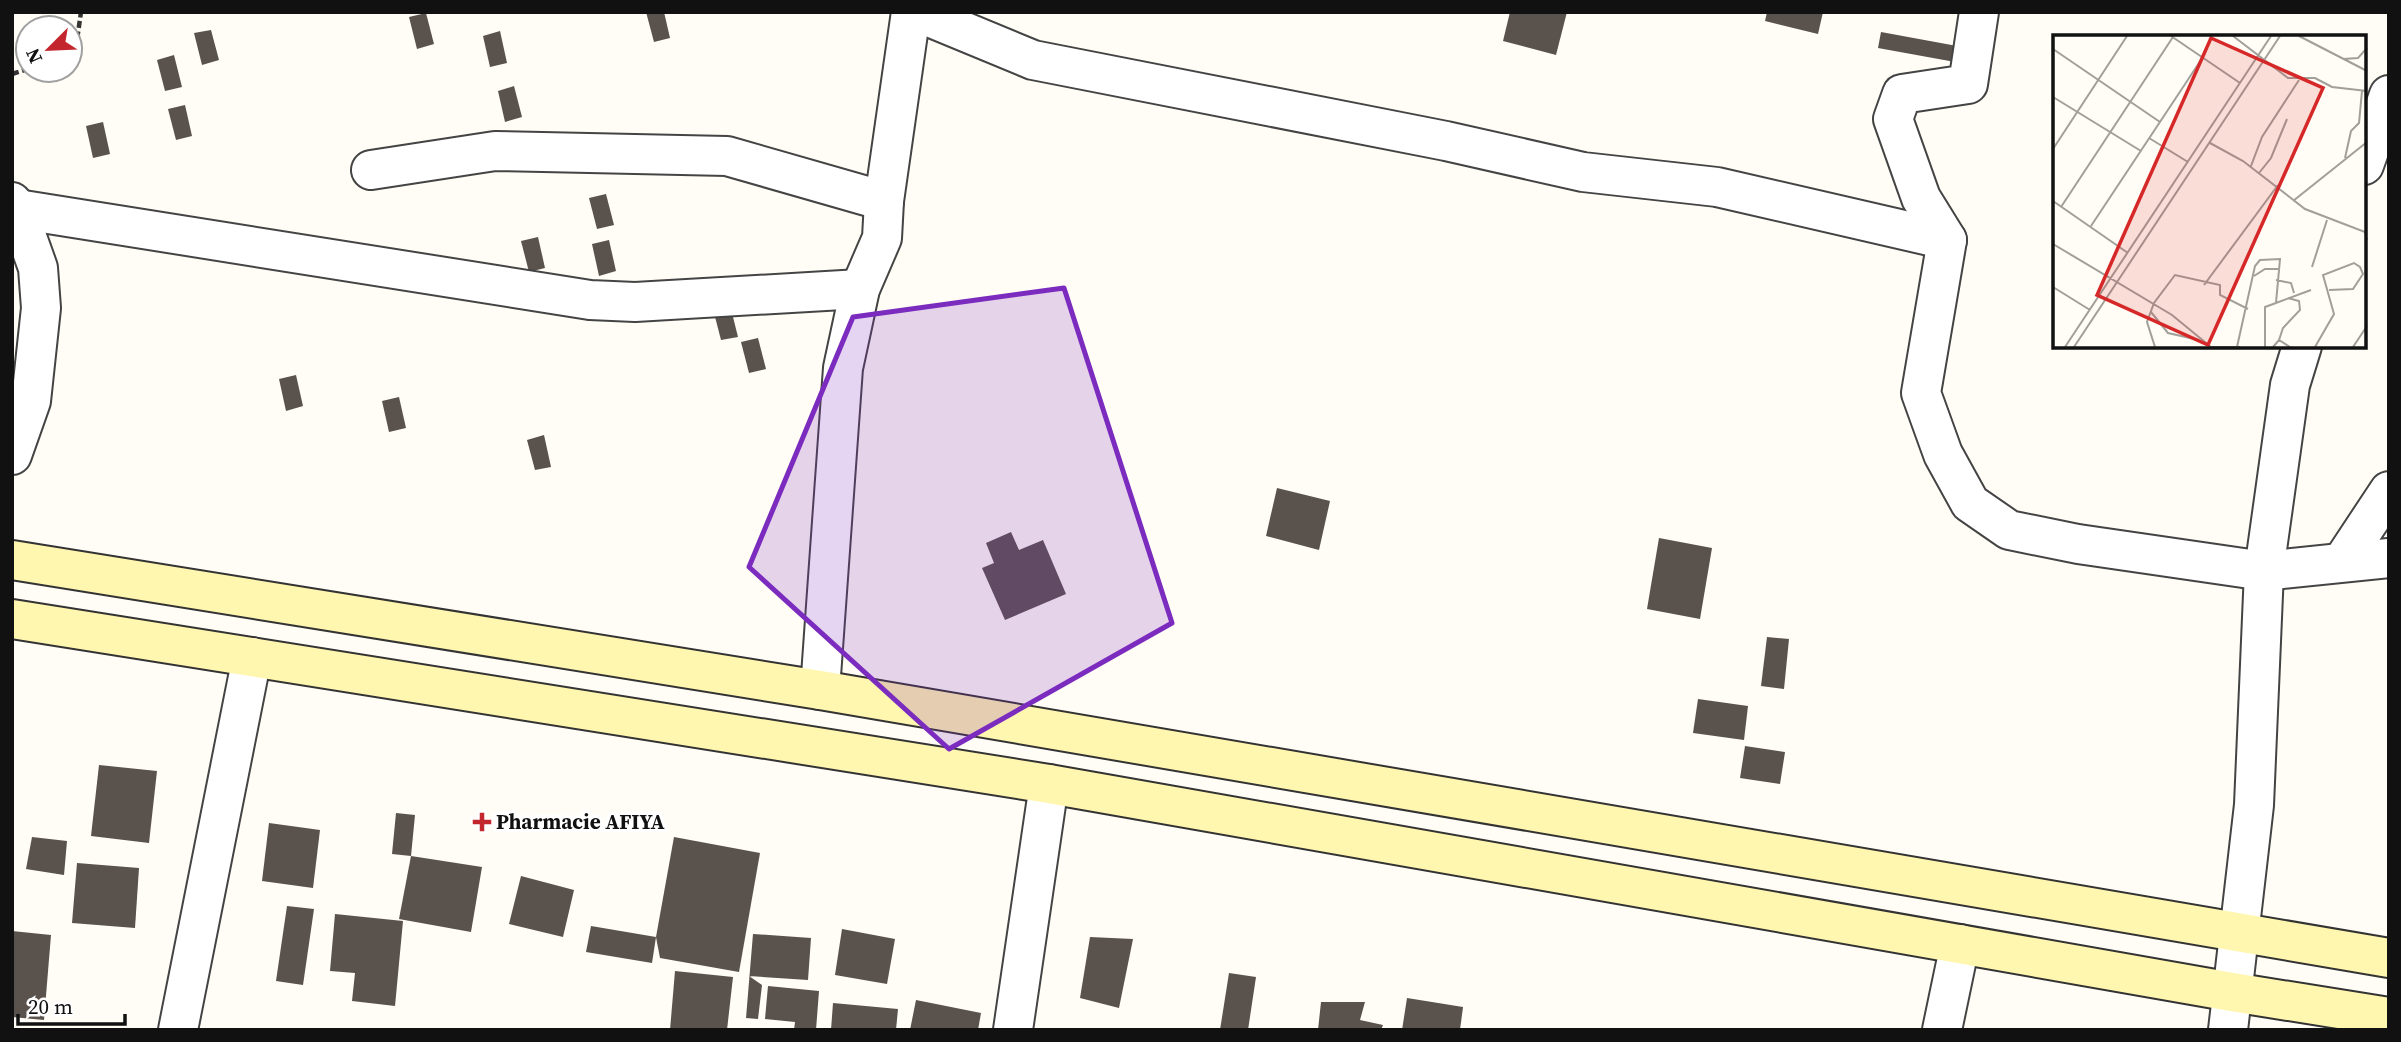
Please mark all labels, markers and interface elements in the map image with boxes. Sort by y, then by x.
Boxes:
north arrow [14,14,84,84]
inset map [2053,35,2366,348]
text: N [19,44,48,68]
place label: Pharmacie AFIYA [496,807,665,836]
marker: Pharmacie AFIYA [474,814,490,830]
scale bar [18,982,124,1026]
text: 20 m [28,992,73,1021]

